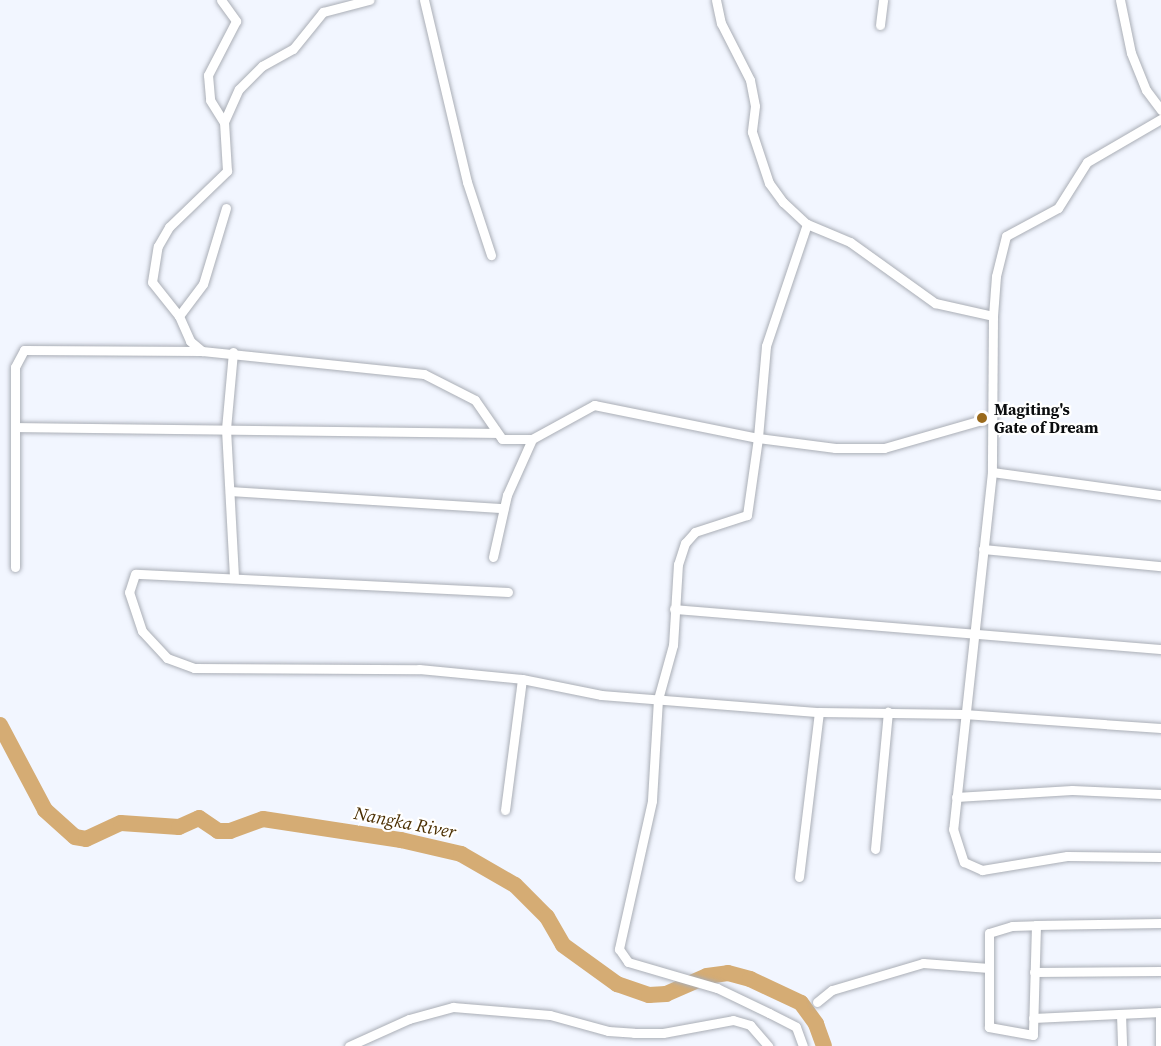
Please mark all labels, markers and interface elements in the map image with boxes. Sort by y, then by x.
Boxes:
place label: Magiting's Gate of Dream [994,399,1099,437]
marker: Magiting's Gate of Dream [975,411,989,425]
water label: Nangka River [352,803,458,843]

